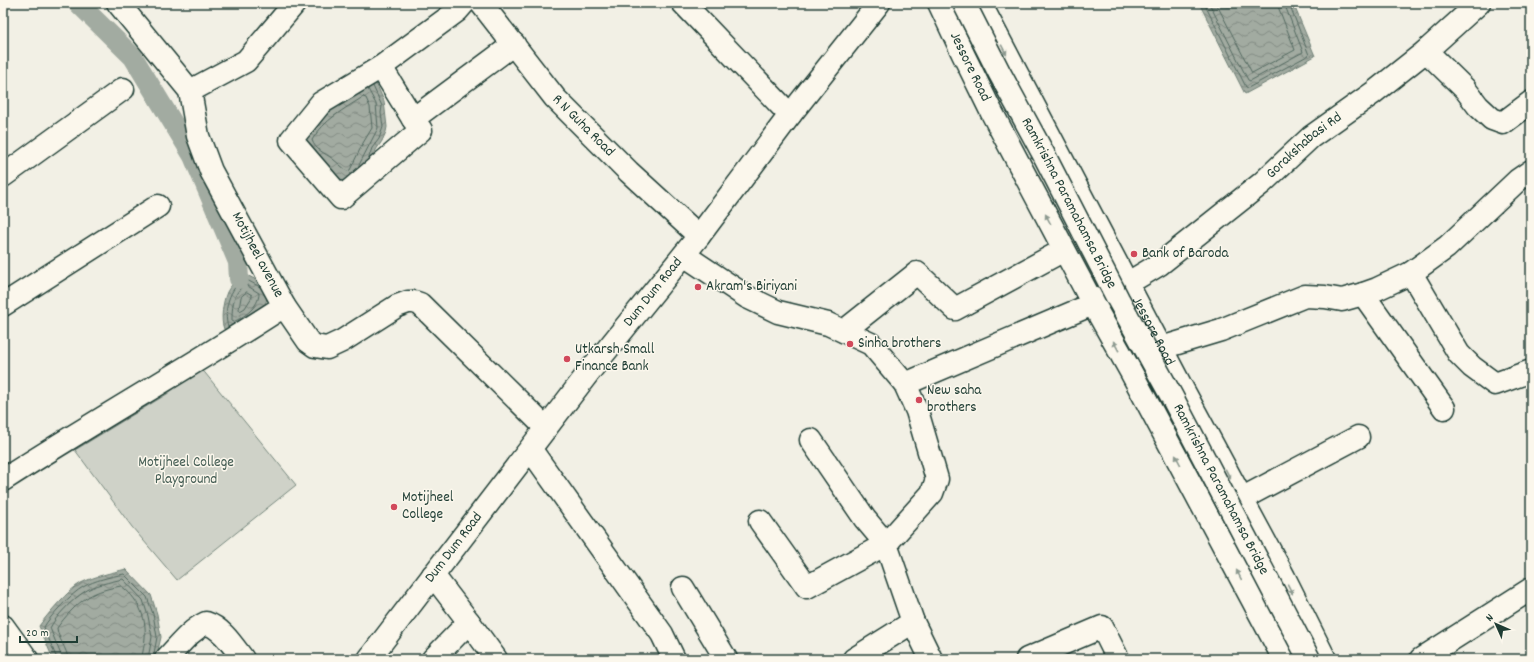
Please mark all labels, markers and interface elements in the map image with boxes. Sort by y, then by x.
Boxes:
street label: Jessore Road [943,29,996,106]
one-way arrow [1000,44,1007,56]
street label: R N Guha Road [547,90,619,162]
street label: Gorakshabasi Rd [1261,107,1347,184]
street label: Ramkrishna Paramahamsa Bridge [1015,114,1122,293]
street label: Motijheel avenue [225,208,289,302]
one-way arrow [1045,213,1051,225]
place label: Bank of Baroda [1142,243,1229,265]
marker: Bank of Baroda [1129,249,1139,259]
street label: Dum Dum Road [618,253,688,332]
place label: Akram's Biriyani [706,276,797,298]
marker: Akram's Biriyani [693,282,703,292]
street label: Jessore Road [1125,293,1180,370]
place label: Sinha brothers [858,333,941,355]
place label: Utkarsh Small Finance Bank [575,339,655,378]
marker: Sinha brothers [845,339,855,349]
one-way arrow [1113,340,1120,352]
marker: Utkarsh Small Finance Bank [562,354,572,364]
place label: New saha brothers [927,380,982,419]
marker: New saha brothers [914,395,924,405]
street label: Ramkrishna Paramahamsa Bridge [1167,400,1274,579]
park label: Motijheel College Playground [138,452,234,491]
one-way arrow [1175,455,1181,466]
one-way arrow [1225,469,1231,480]
place label: Motijheel College [402,487,454,526]
marker: Motijheel College [389,502,399,512]
street label: Dum Dum Road [420,508,488,588]
one-way arrow [1236,569,1242,581]
one-way arrow [1287,583,1293,594]
north arrow [1476,604,1516,644]
text: N [1483,610,1498,626]
scale bar [20,618,77,644]
text: 20 m [26,625,49,642]

